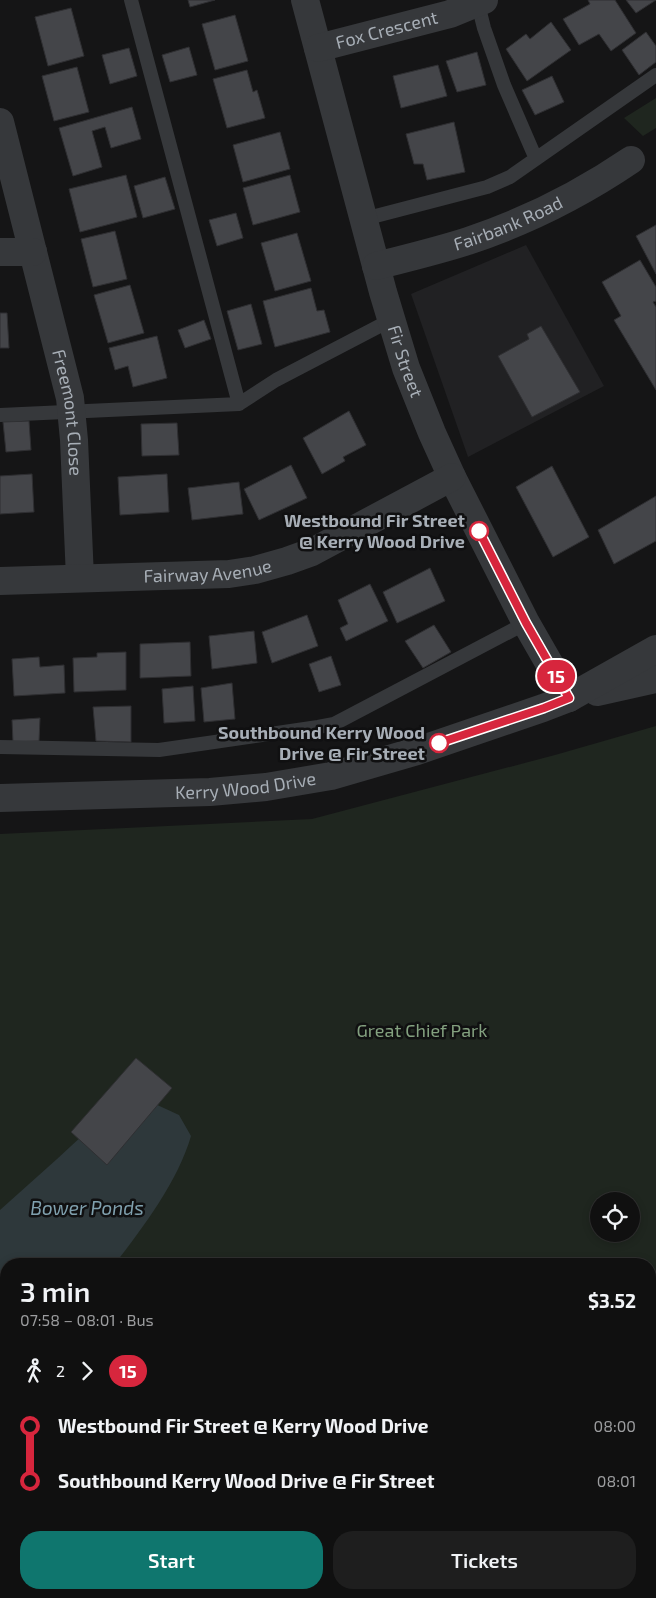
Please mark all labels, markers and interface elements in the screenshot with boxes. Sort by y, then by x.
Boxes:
street label: Fox Crescent [333,6,440,53]
street label: Fairbank Road [451,191,566,255]
street label: Fir Street [384,322,429,401]
street label: Freemont Close [48,347,88,476]
place label: Westbound Fir Street @ Kerry Wood Drive [284,509,466,552]
marker: Westbound Fir Street @ Kerry Wood Drive [469,521,489,541]
street label: Fairway Avenue [143,554,274,587]
line badge: 15 [534,660,578,692]
text: 15 [547,665,565,687]
place label: Southbound Kerry Wood Drive @ Fir Street [218,721,426,764]
marker: Southbound Kerry Wood Drive @ Fir Street [429,733,449,753]
street label: Kerry Wood Drive [175,767,318,803]
park label: Great Chief Park [357,1019,487,1041]
map controls [590,1192,640,1242]
button: locate [590,1192,640,1242]
water label: Bower Ponds [30,1196,144,1219]
text: 3 min [20,1274,90,1308]
text: $3.52 [588,1289,636,1312]
text: 07:58 – 08:01 · Bus [20,1310,154,1329]
icon: walk [20,1357,48,1385]
icon: forward [73,1357,101,1385]
text: 15 [119,1360,137,1382]
text: 2 [56,1361,65,1380]
text: Westbound Fir Street @ Kerry Wood Drive [58,1414,429,1437]
text: 08:00 [594,1416,636,1435]
text: Southbound Kerry Wood Drive @ Fir Street [58,1469,435,1492]
text: 08:01 [597,1471,636,1490]
button: Start [20,1531,323,1589]
button: Tickets [333,1531,636,1589]

